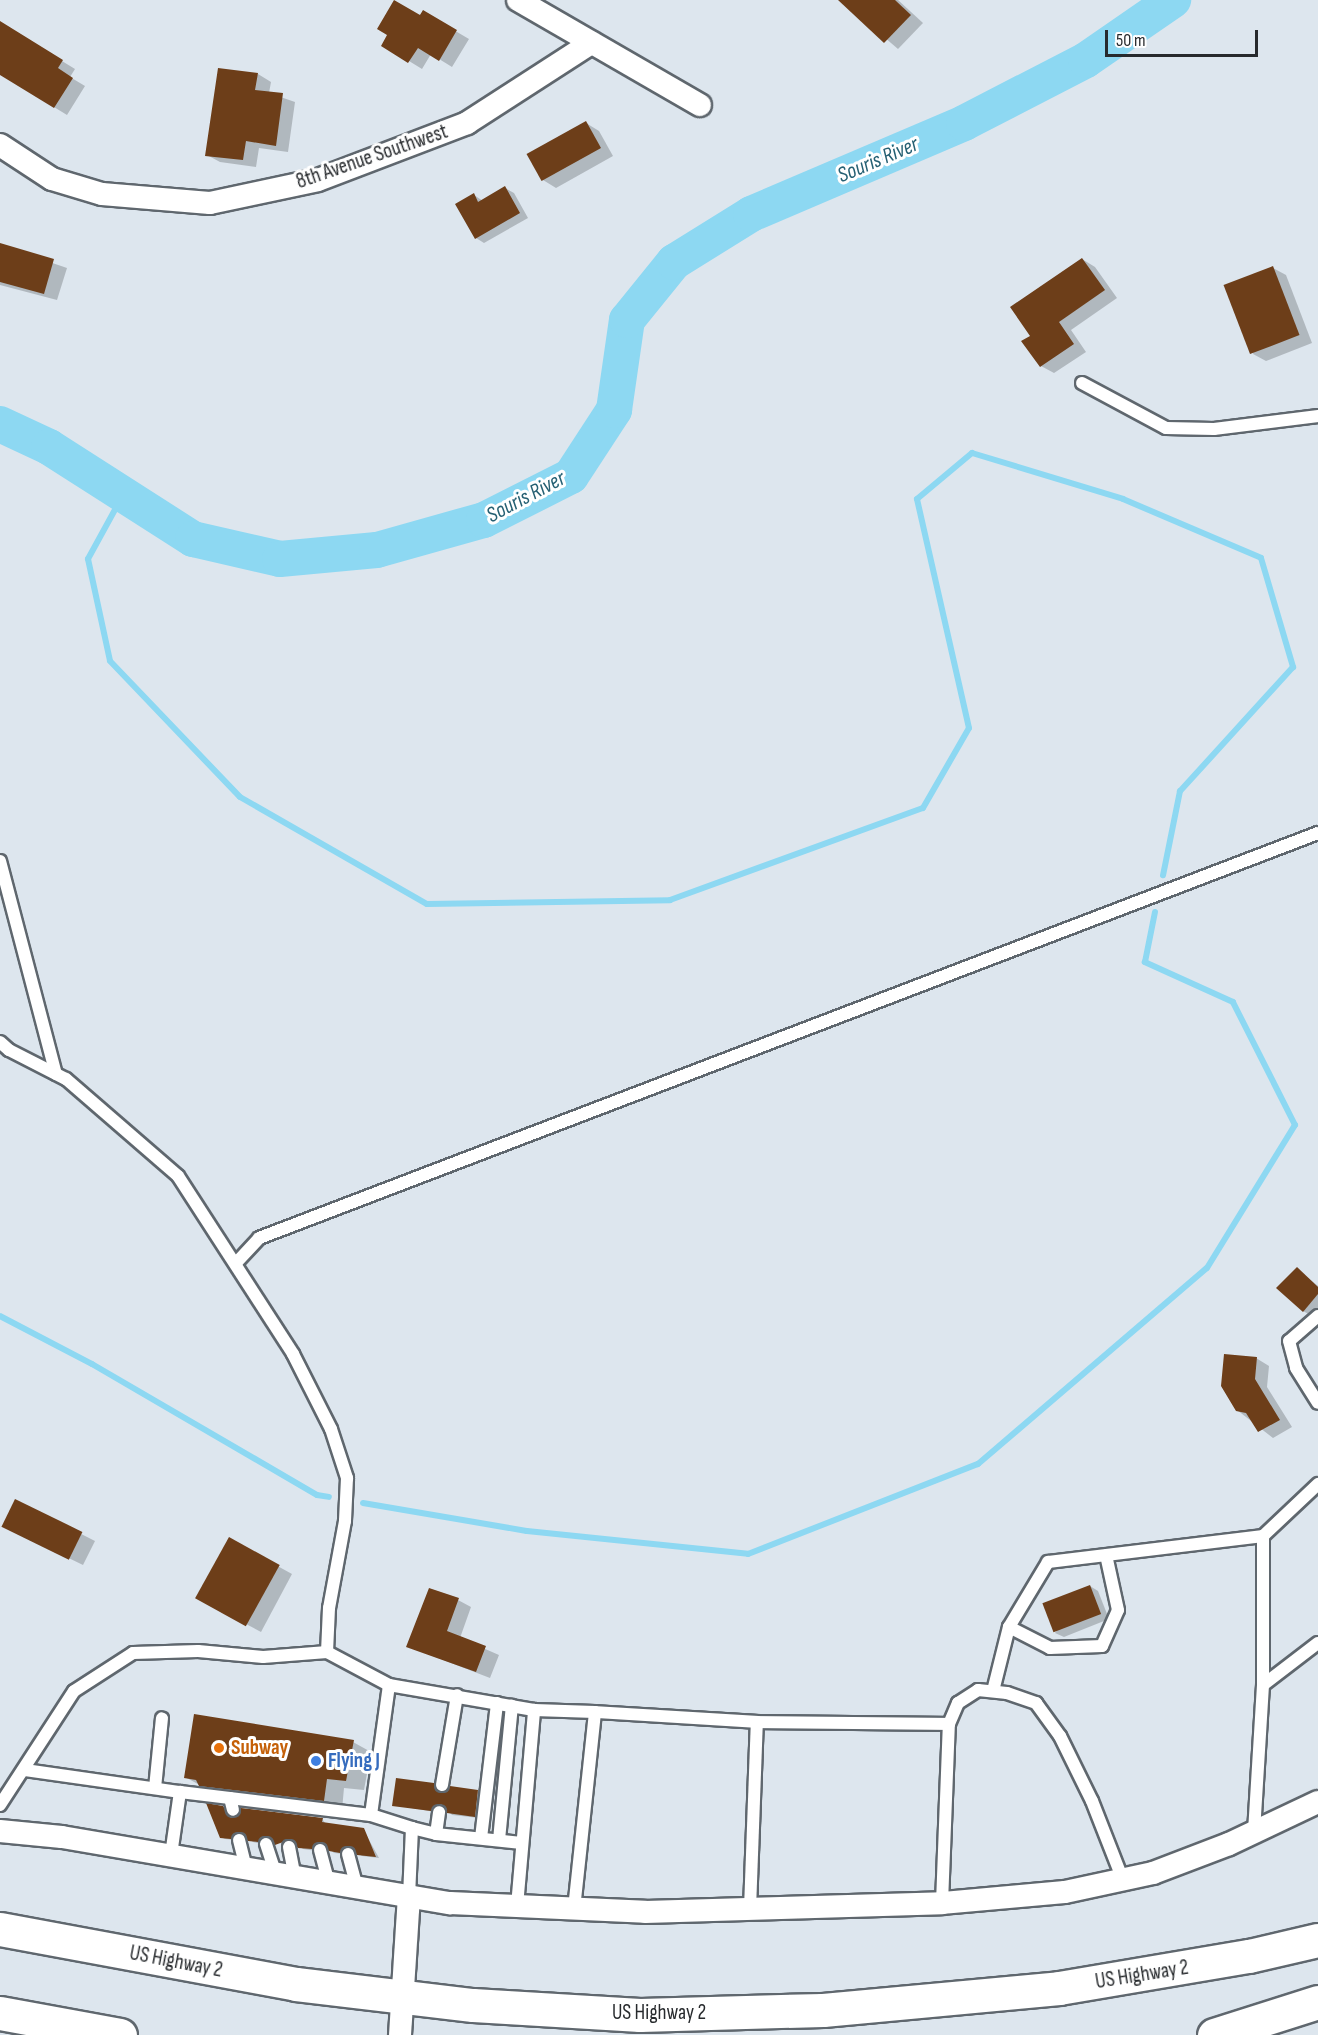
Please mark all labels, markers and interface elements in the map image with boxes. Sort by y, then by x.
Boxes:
scale bar [1108,18,1261,56]
text: 50 m [1116,30,1146,51]
street label: 8th Avenue Southwest [293,119,451,195]
water label: Souris River [834,131,922,189]
water label: Souris River [482,465,570,529]
place label: Subway [231,1735,288,1761]
marker: Subway [212,1741,226,1755]
place label: Flying J [328,1748,380,1774]
marker: Flying J [309,1754,323,1768]
street label: US Highway 2 [127,1941,225,1983]
street label: US Highway 2 [1094,1955,1190,1995]
street label: US Highway 2 [612,2000,706,2026]

